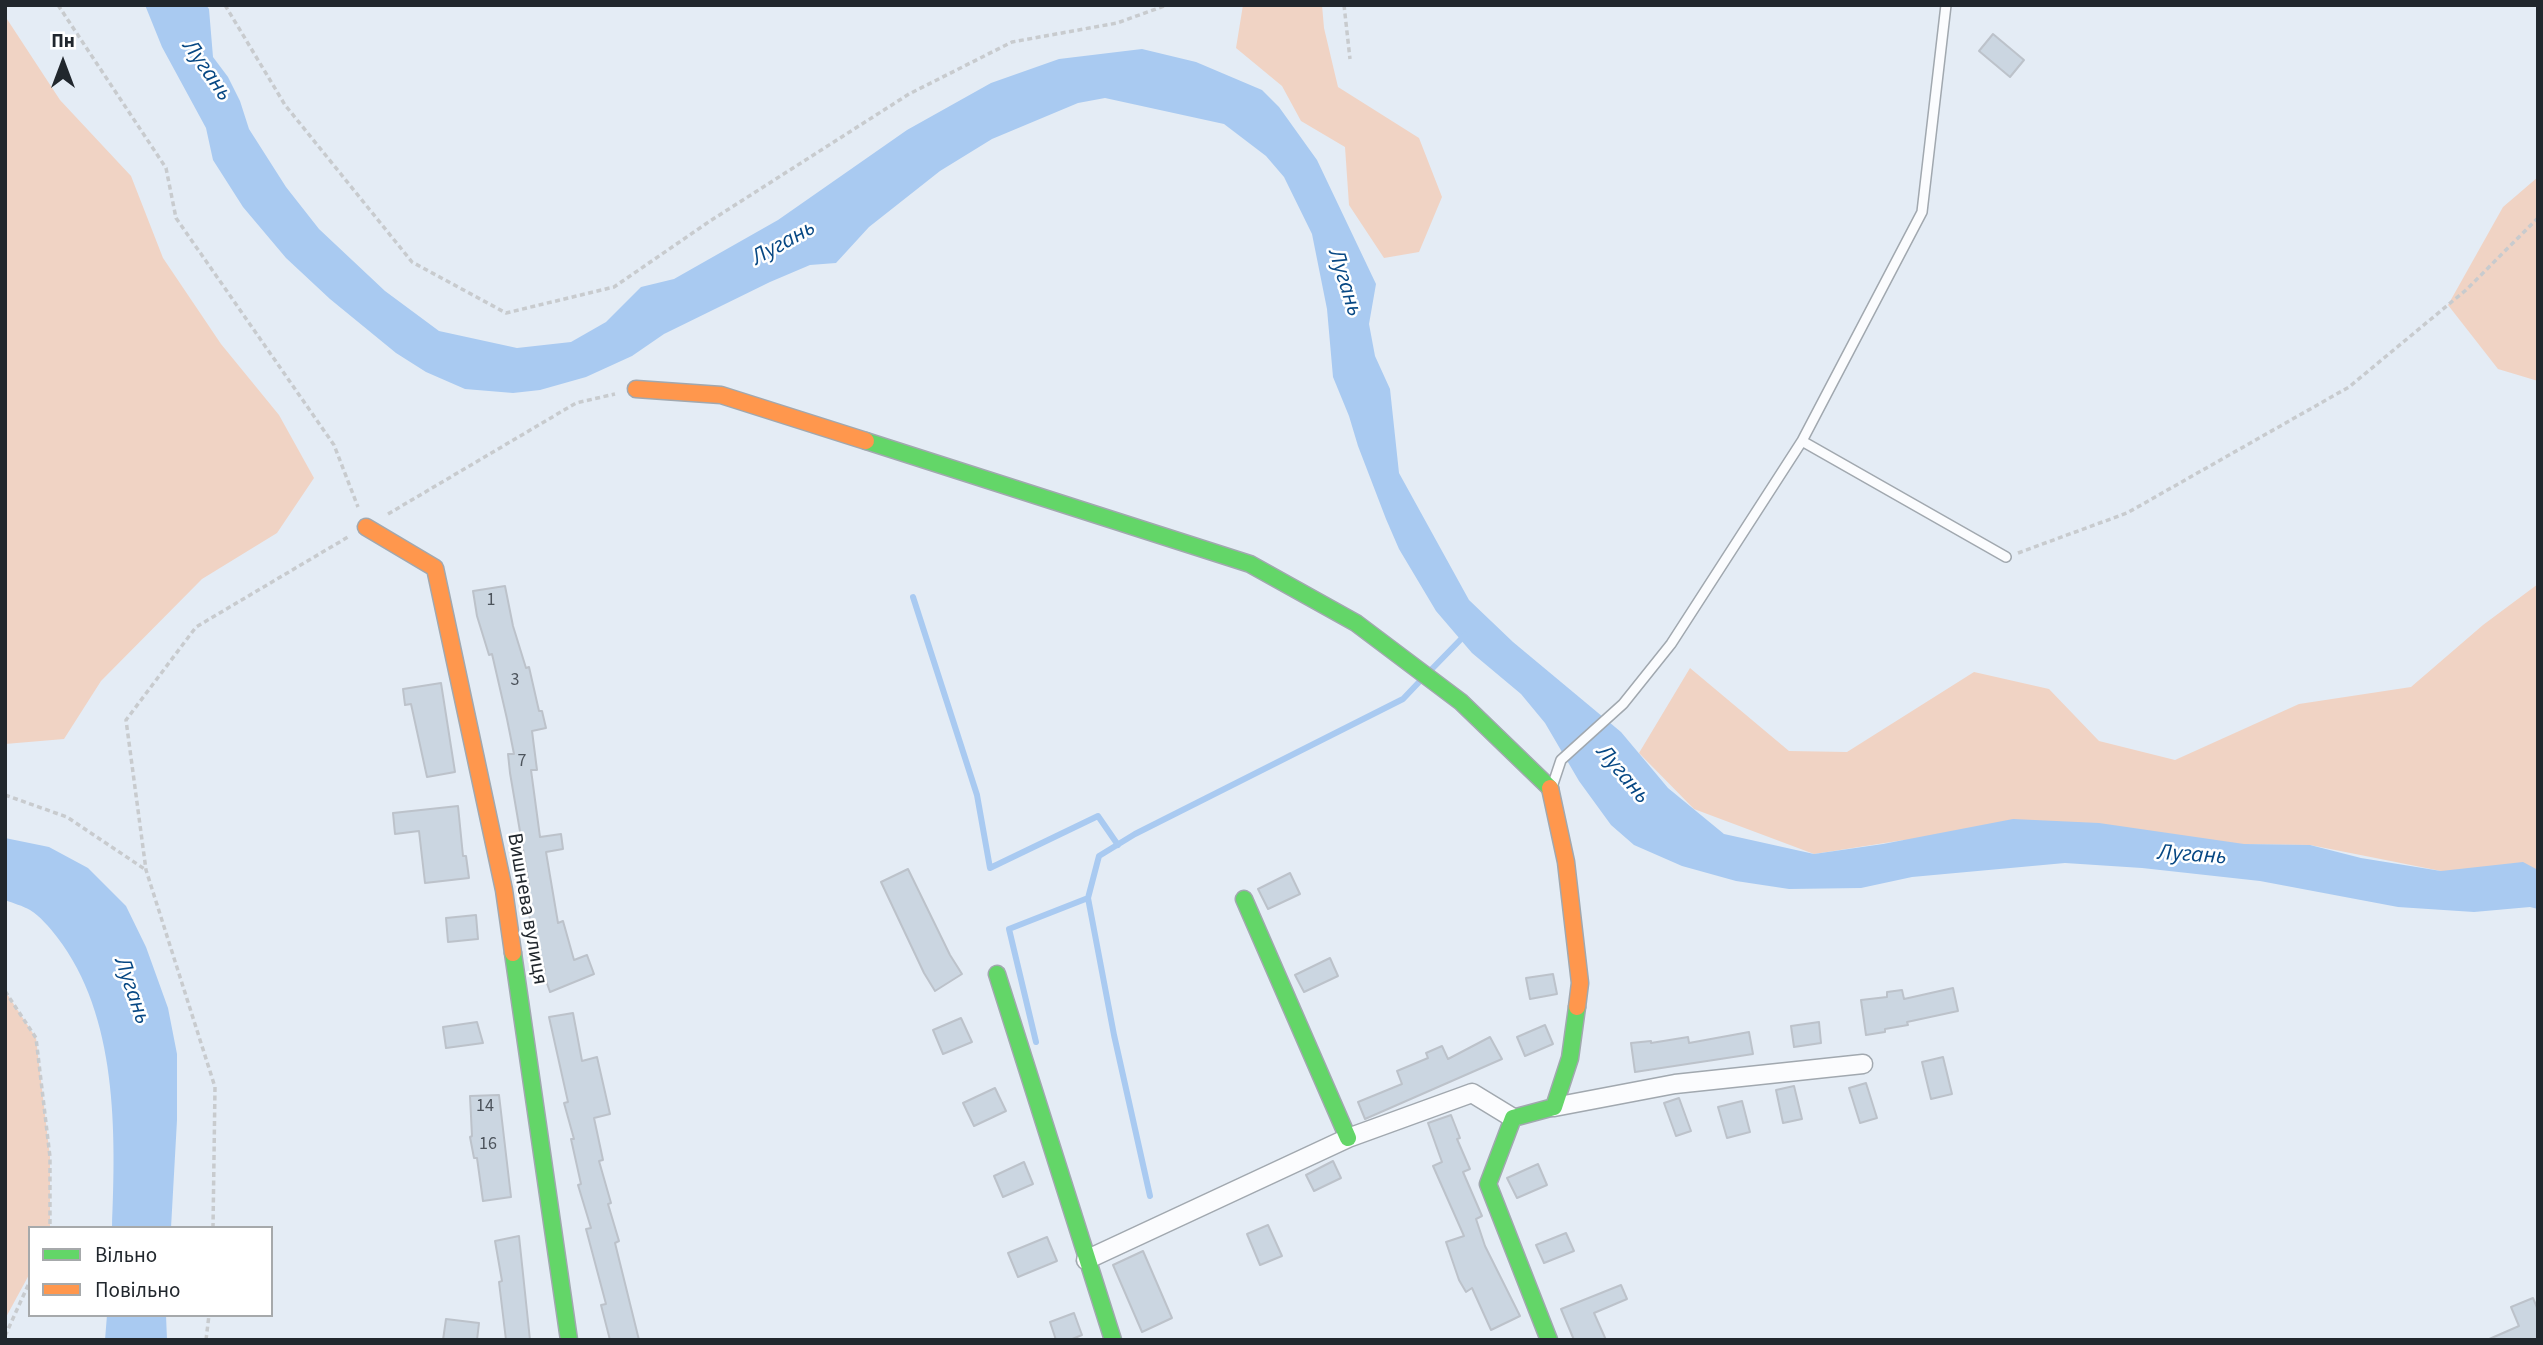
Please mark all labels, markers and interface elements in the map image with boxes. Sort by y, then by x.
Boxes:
north arrow [28,28,98,98]
text: Пн [51,28,75,55]
water label: Лугань [175,35,237,107]
water label: Лугань [747,215,821,273]
water label: Лугань [1321,246,1367,320]
house number: 1 [487,590,495,612]
house number: 3 [511,670,519,692]
water label: Лугань [1589,740,1655,810]
house number: 7 [518,751,526,773]
street label: Вишнева вулиця [500,831,552,987]
water label: Лугань [2157,840,2227,872]
water label: Лугань [107,954,155,1028]
house number: 14 [476,1096,494,1118]
house number: 16 [479,1134,497,1156]
legend [28,1226,273,1317]
text: Вільно [95,1240,157,1270]
text: Повільно [95,1275,180,1305]

